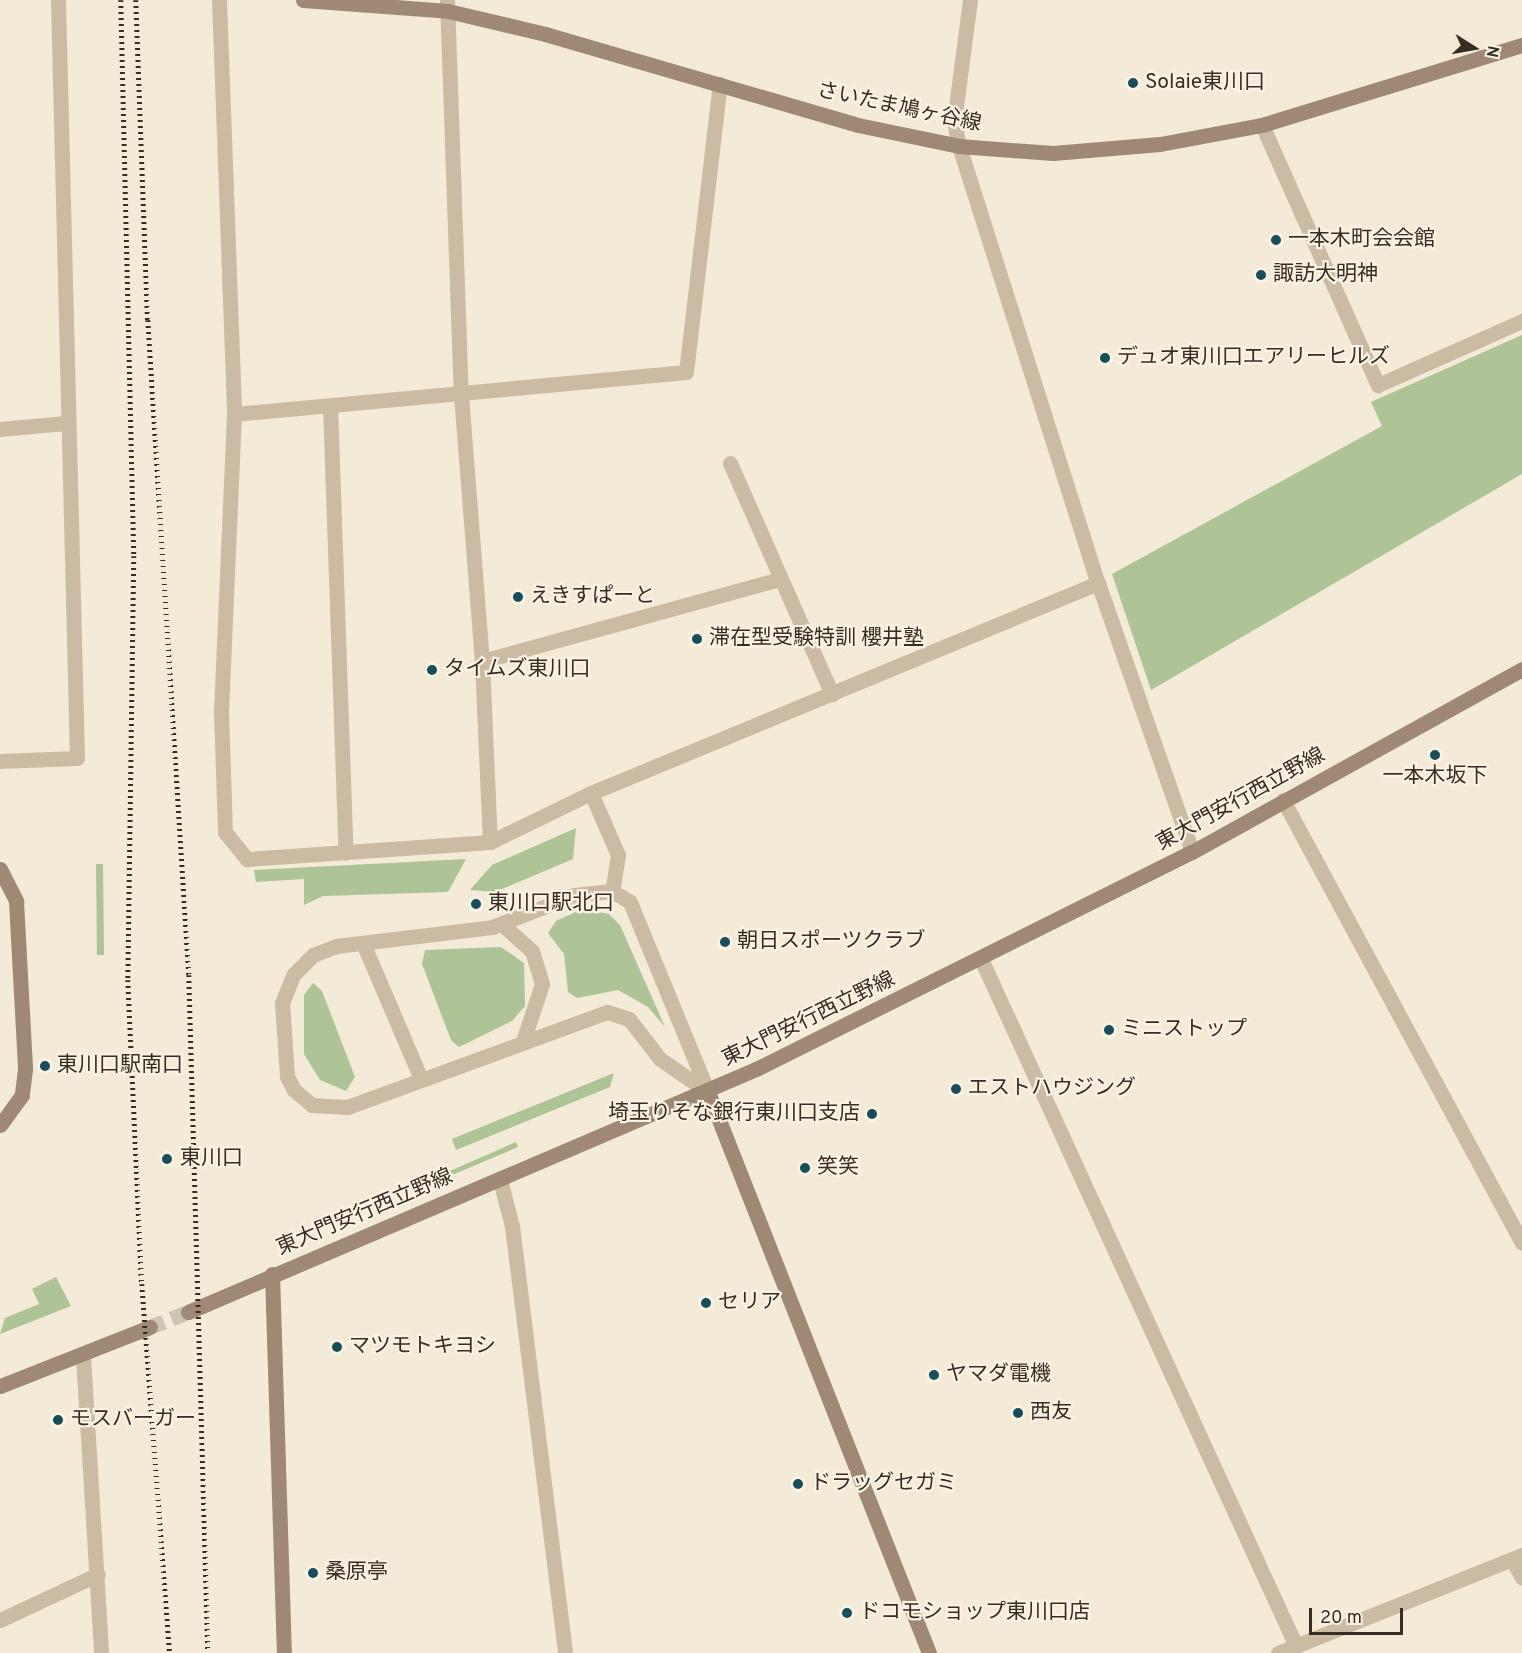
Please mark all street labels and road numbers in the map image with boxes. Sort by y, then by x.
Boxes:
street label: さいたま鳩ヶ谷線 [814,78,984,138]
street label: 東大門安行西立野線 [1152,743,1330,857]
street label: 東大門安行西立野線 [719,967,899,1073]
street label: 東大門安行西立野線 [273,1164,457,1262]

